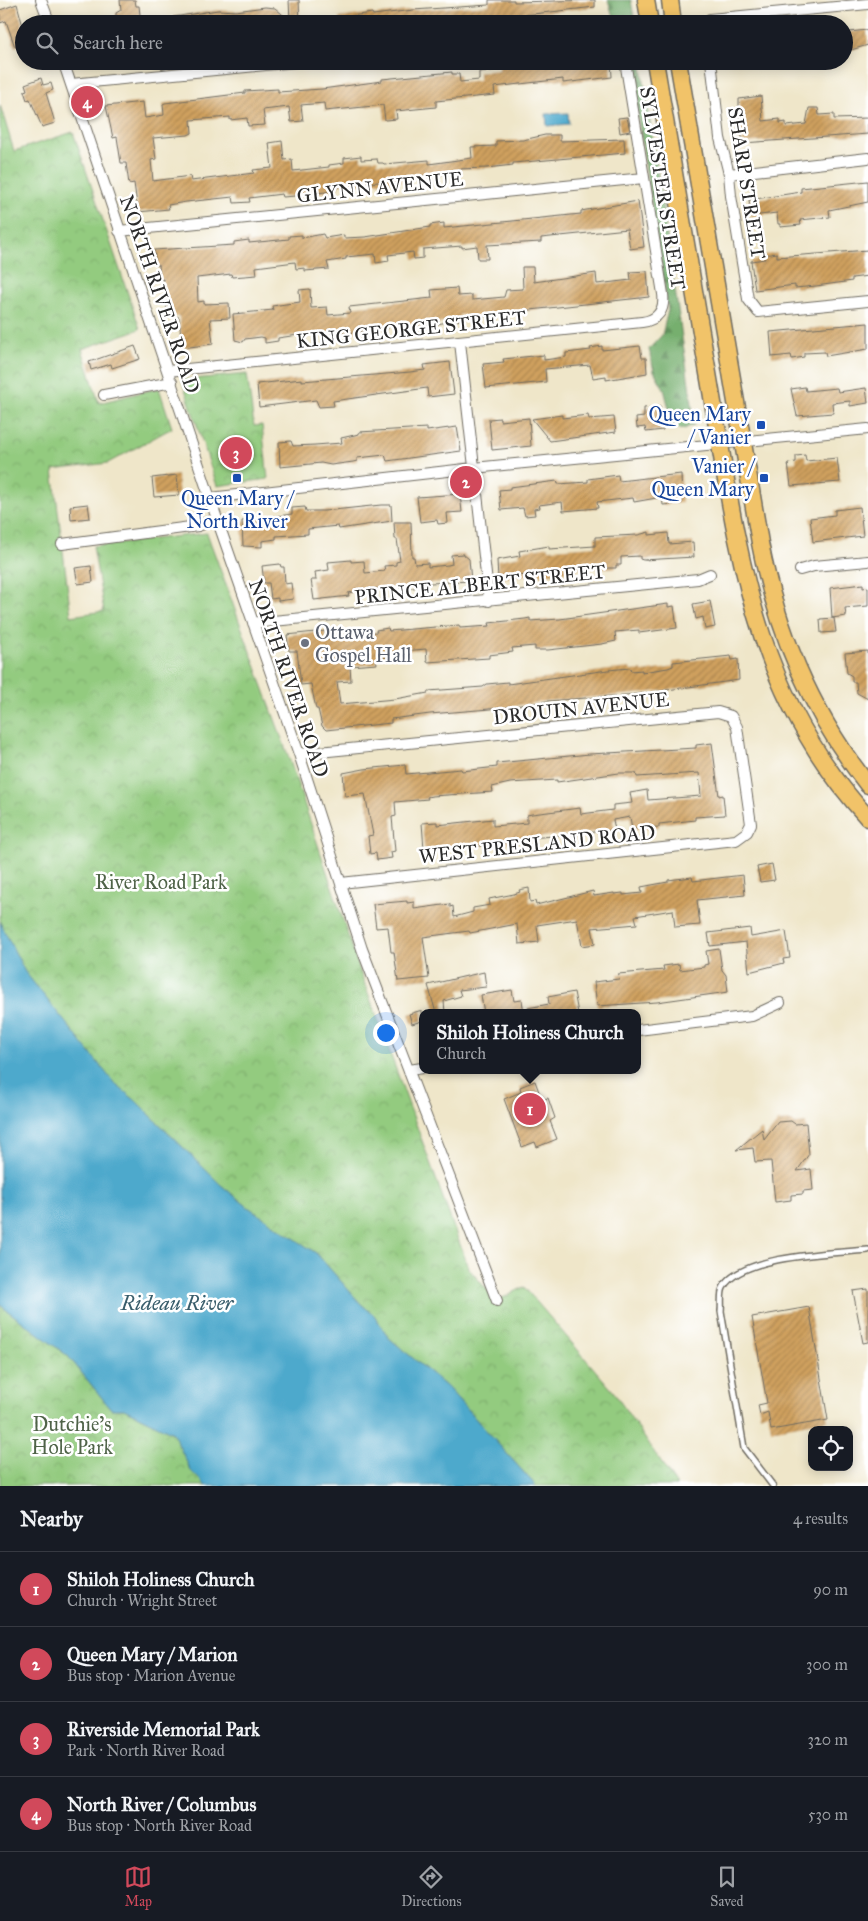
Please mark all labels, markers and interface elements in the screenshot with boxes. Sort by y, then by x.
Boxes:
search box [15,15,853,70]
icon: search [33,29,61,57]
text: Search here [73,31,163,54]
pin: 4 [71,83,103,121]
street label: SYLVESTER STREET [635,85,691,292]
street label: SHARP STREET [723,105,771,261]
street label: GLYNN AVENUE [296,166,464,208]
street label: NORTH RIVER ROAD [115,192,205,396]
street label: KING GEORGE STREET [295,305,527,353]
place label: Queen Mary / Vanier [648,402,752,449]
marker: Queen Mary / Vanier [755,419,767,431]
pin: 3 [220,434,252,472]
place label: Vanier / Queen Mary [651,454,756,501]
pin: 2 [450,463,482,501]
marker: Queen Mary / North River [231,472,243,484]
marker: Vanier / Queen Mary [758,472,770,484]
place label: Queen Mary / North River [181,486,295,533]
street label: PRINCE ALBERT STREET [353,559,607,609]
street label: NORTH RIVER ROAD [244,576,334,780]
place label: Ottawa Gospel Hall [315,620,412,667]
marker: Ottawa Gospel Hall [299,637,311,649]
street label: DROUIN AVENUE [492,687,670,729]
street label: WEST PRESLAND ROAD [417,820,657,868]
park label: River Road Park [95,870,228,894]
popup [419,1009,641,1074]
your location [373,1020,399,1046]
text: Shiloh Holiness Church [436,1021,624,1044]
text: Church [436,1044,486,1063]
pin: 1 [514,1090,546,1128]
water label: Rideau River [120,1290,234,1316]
park label: Dutchie's Hole Park [31,1412,113,1459]
map controls [808,1426,853,1471]
button: locate [808,1426,853,1471]
text: Nearby [20,1506,83,1532]
text: 4 results [793,1509,848,1528]
text: Shiloh Holiness Church [67,1568,255,1591]
text: 1 [33,1580,39,1599]
text: 90 m [813,1580,848,1599]
text: Church · Wright Street [67,1591,217,1610]
text: Queen Mary / Marion [67,1643,238,1666]
text: 2 [32,1655,40,1674]
text: 300 m [806,1655,848,1674]
text: Bus stop · Marion Avenue [67,1666,235,1685]
text: Riverside Memorial Park [67,1718,260,1741]
text: 3 [33,1730,39,1749]
text: 320 m [808,1730,848,1749]
text: Park · North River Road [67,1741,225,1760]
text: North River / Columbus [67,1793,256,1816]
text: 4 [32,1805,40,1824]
text: 530 m [808,1805,848,1824]
text: Bus stop · North River Road [67,1816,252,1835]
tab: Map [124,1863,152,1910]
tab: Directions [401,1863,462,1910]
tab: Saved [710,1863,744,1910]

